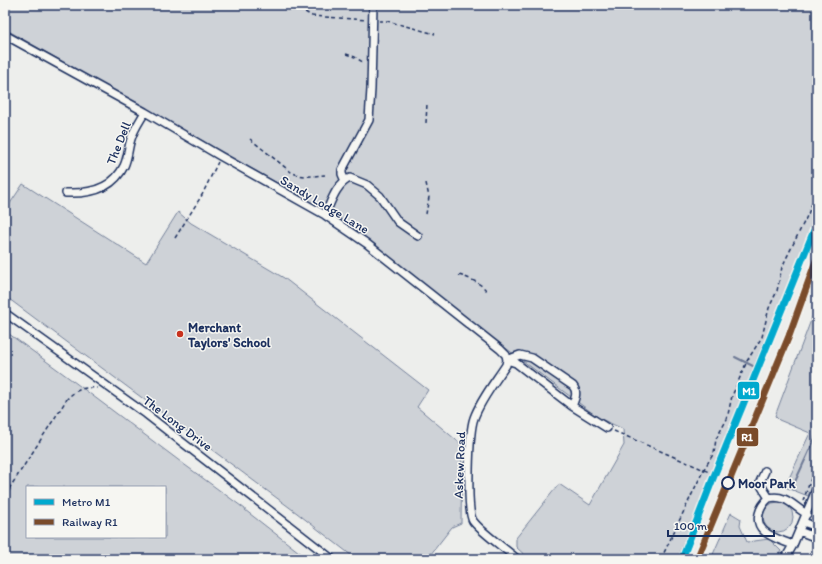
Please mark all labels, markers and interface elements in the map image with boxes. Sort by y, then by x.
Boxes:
street label: The Dell [103,119,134,167]
street label: Sandy Lodge Lane [278,172,372,237]
place label: Merchant Taylors' School [187,320,271,351]
marker: Merchant Taylors' School [175,329,185,339]
line badge: M1 [737,381,760,400]
text: M1 [742,385,757,398]
street label: The Long Drive [140,393,215,454]
line badge: R1 [736,427,759,447]
street label: Askew Road [451,431,468,499]
text: R1 [741,431,754,444]
marker: Moor Park [721,476,735,490]
place label: Moor Park [738,476,796,491]
legend [26,486,166,538]
text: Metro M1 [62,495,111,509]
scale bar [668,512,774,538]
text: Railway R1 [62,515,118,529]
text: 100 m [674,519,707,533]

